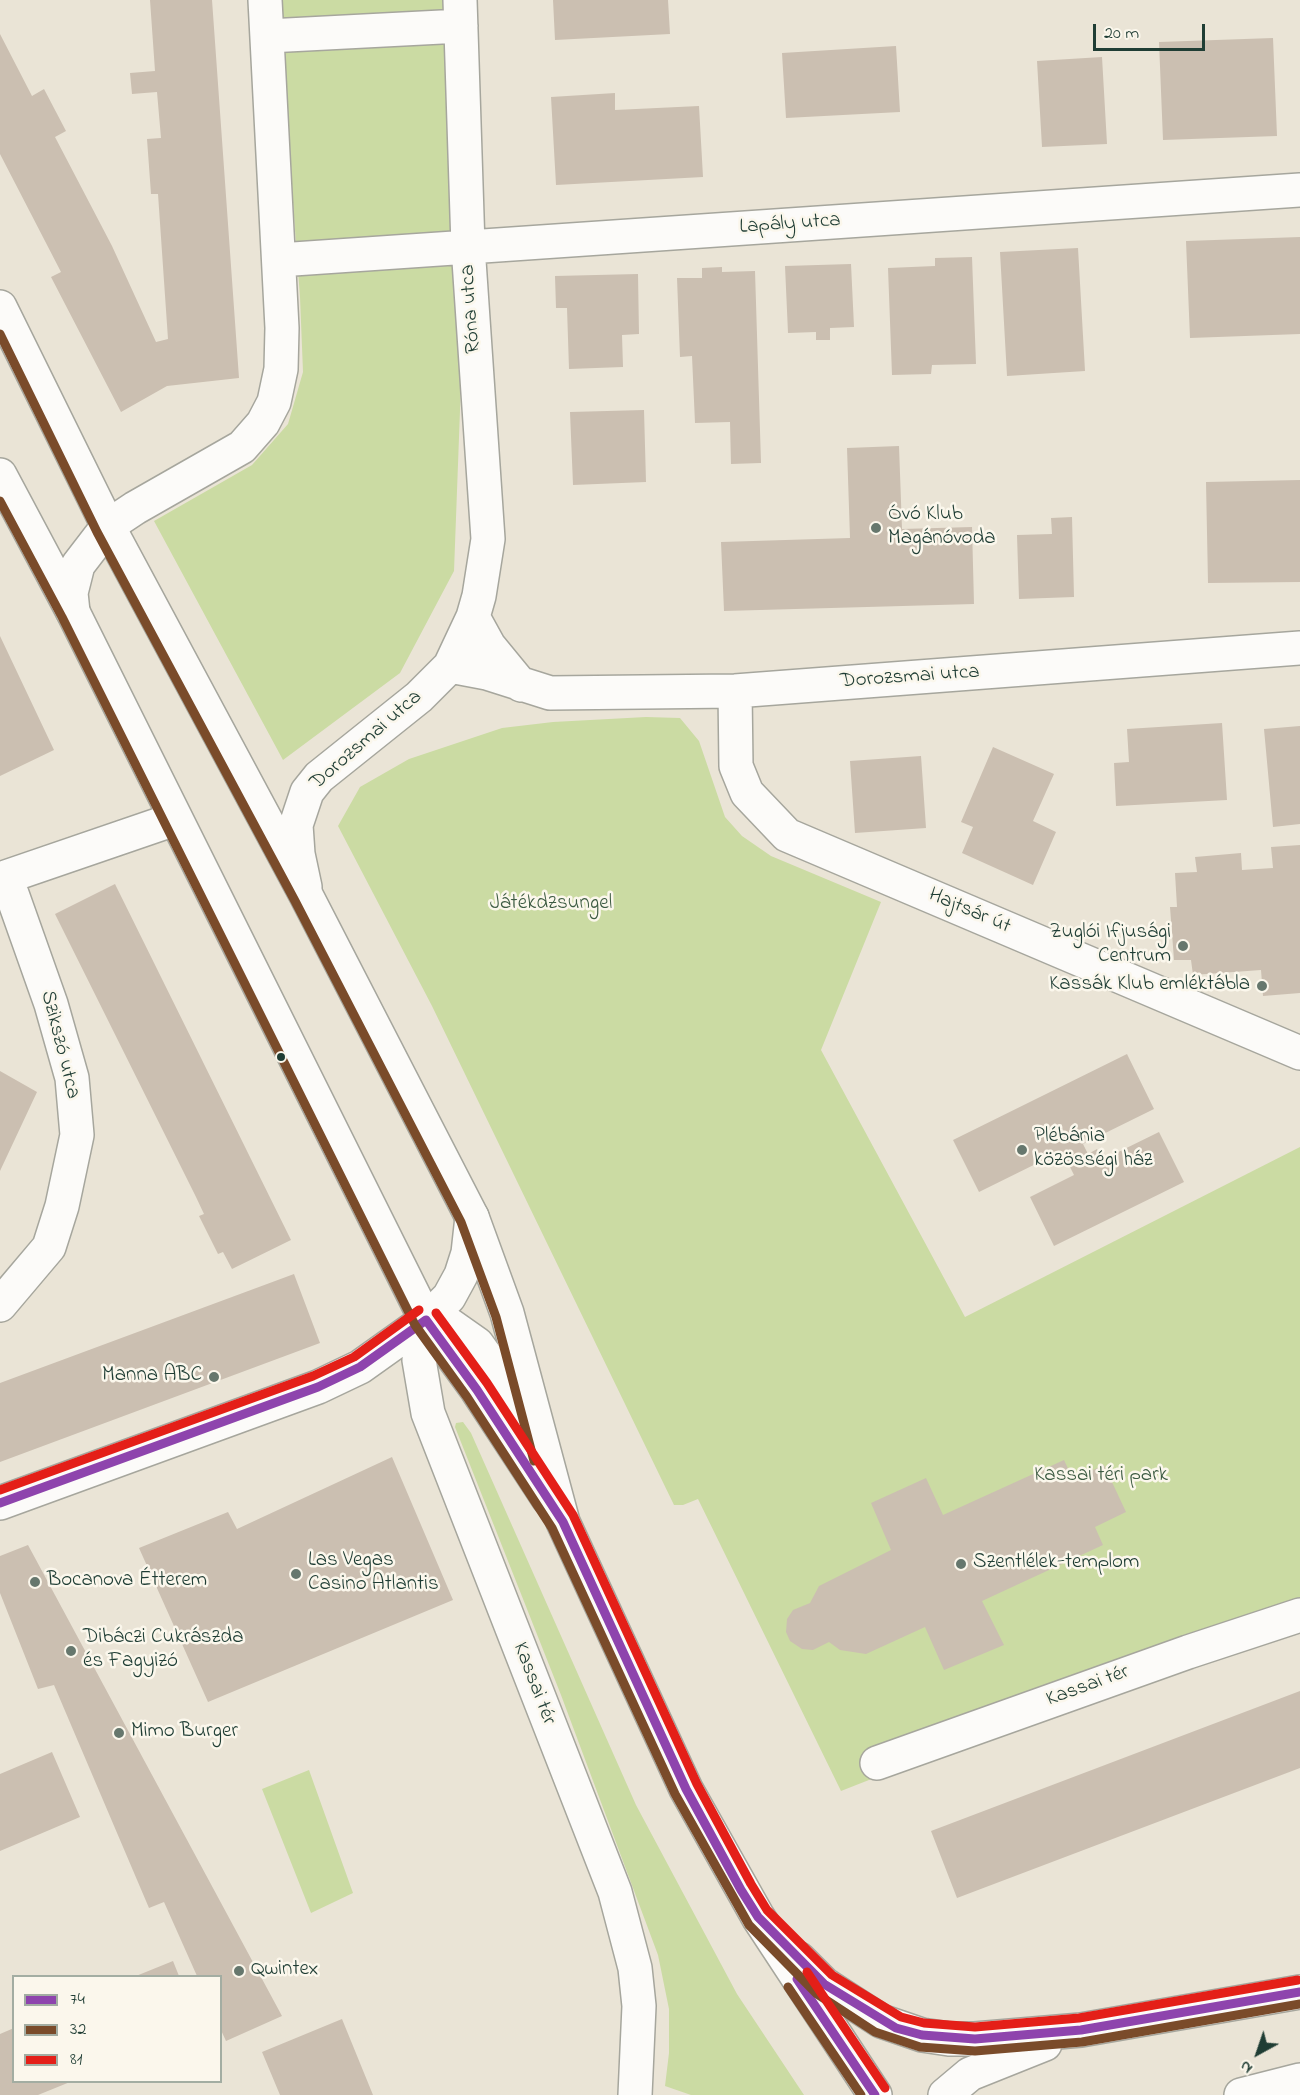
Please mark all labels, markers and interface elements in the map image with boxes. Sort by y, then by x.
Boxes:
scale bar [1096,12,1208,50]
text: 20 m [1104,21,1139,47]
street label: Lapály utca [739,209,841,241]
street label: Róna utca [456,264,488,354]
place label: Óvó Klub Magánóvoda [888,503,996,553]
marker: Óvó Klub Magánóvoda [869,521,883,535]
street label: Dorozsmai utca [839,661,981,695]
street label: Dorozsmai utca [306,686,428,796]
street label: Hajtsár út [924,883,1014,941]
park label: Játékdzsungel [490,892,612,918]
place label: Zuglói Ifjusági Centrum [1050,921,1171,971]
marker: Zuglói Ifjusági Centrum [1176,939,1190,953]
place label: Kassák Klub emléktábla [1049,973,1250,999]
marker: Kassák Klub emléktábla [1255,979,1269,993]
street label: Szikszó utca [33,988,85,1102]
unlabelled marker [275,1051,287,1063]
place label: Plébánia közösségi ház [1034,1125,1153,1175]
marker: Plébánia közösségi ház [1015,1143,1029,1157]
place label: Manna ABC [102,1364,202,1390]
marker: Manna ABC [207,1370,221,1384]
park label: Kassai téri park [1034,1464,1168,1490]
place label: Las Vegas Casino Atlantis [308,1549,439,1599]
place label: Szentlélek-templom [973,1551,1139,1577]
marker: Szentlélek-templom [954,1557,968,1571]
marker: Las Vegas Casino Atlantis [289,1567,303,1581]
place label: Bocanova Étterem [47,1569,207,1595]
marker: Bocanova Étterem [28,1575,42,1589]
place label: Dibáczi Cukrászda és Fagyizó [83,1626,244,1676]
street label: Kassai tér [506,1639,560,1729]
marker: Dibáczi Cukrászda és Fagyizó [64,1644,78,1658]
street label: Kassai tér [1043,1660,1133,1714]
place label: Mimo Burger [131,1720,238,1746]
marker: Mimo Burger [112,1726,126,1740]
place label: Qwintex [251,1958,318,1984]
marker: Qwintex [232,1964,246,1978]
legend [12,1975,222,2083]
text: 74 [70,1987,85,2013]
text: 32 [70,2017,86,2043]
north arrow [1228,2023,1288,2083]
text: 81 [70,2047,82,2073]
text: N [1235,2054,1258,2079]

